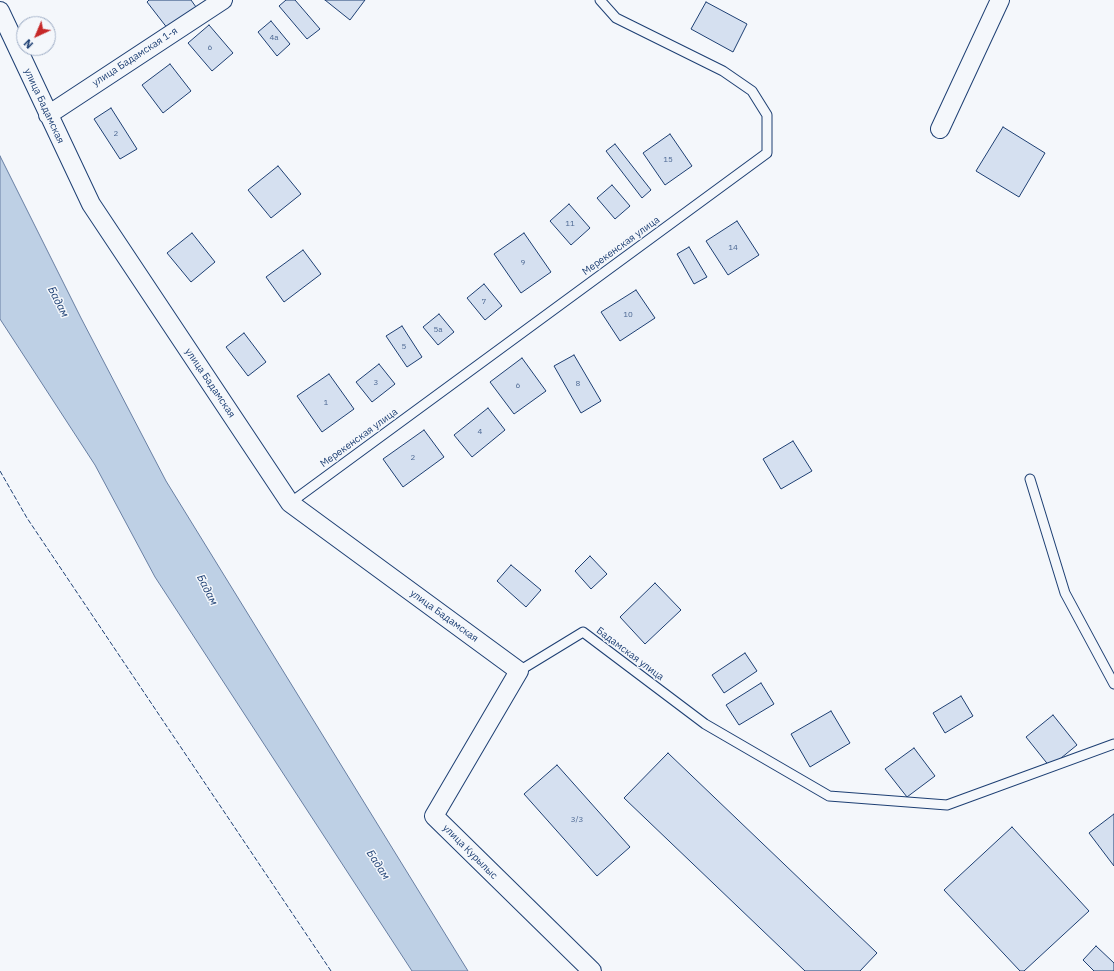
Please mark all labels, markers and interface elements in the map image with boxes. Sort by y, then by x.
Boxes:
north arrow [16,16,56,56]
street label: улица Бадамская 1-я [90,25,180,89]
house number: 4а [269,33,279,43]
text: N [21,36,36,52]
house number: 6 [208,43,212,53]
street label: улица Бадамская [21,67,67,145]
house number: 2 [114,129,118,139]
house number: 15 [663,155,673,165]
street label: Мерекенская улица [580,214,662,278]
house number: 11 [565,219,575,229]
house number: 14 [728,243,738,253]
house number: 9 [521,258,525,268]
water label: Бадам [45,284,71,320]
house number: 7 [482,297,486,307]
house number: 10 [623,310,633,320]
house number: 5а [433,325,443,335]
house number: 5 [402,342,406,352]
street label: улица Бадамская [182,346,238,420]
house number: 3 [374,378,378,388]
house number: 8 [576,379,580,389]
house number: 6 [516,381,520,391]
house number: 1 [324,398,328,408]
street label: Мерекенская улица [318,406,400,470]
house number: 4 [478,427,482,437]
house number: 2 [411,453,415,463]
water label: Бадам [194,572,220,608]
street label: улица Бадамская [408,587,480,645]
street label: Бадамская улица [594,625,666,683]
house number: 3/3 [571,815,583,825]
street label: улица Курылыс [440,822,500,882]
water label: Бадам [363,848,393,882]

